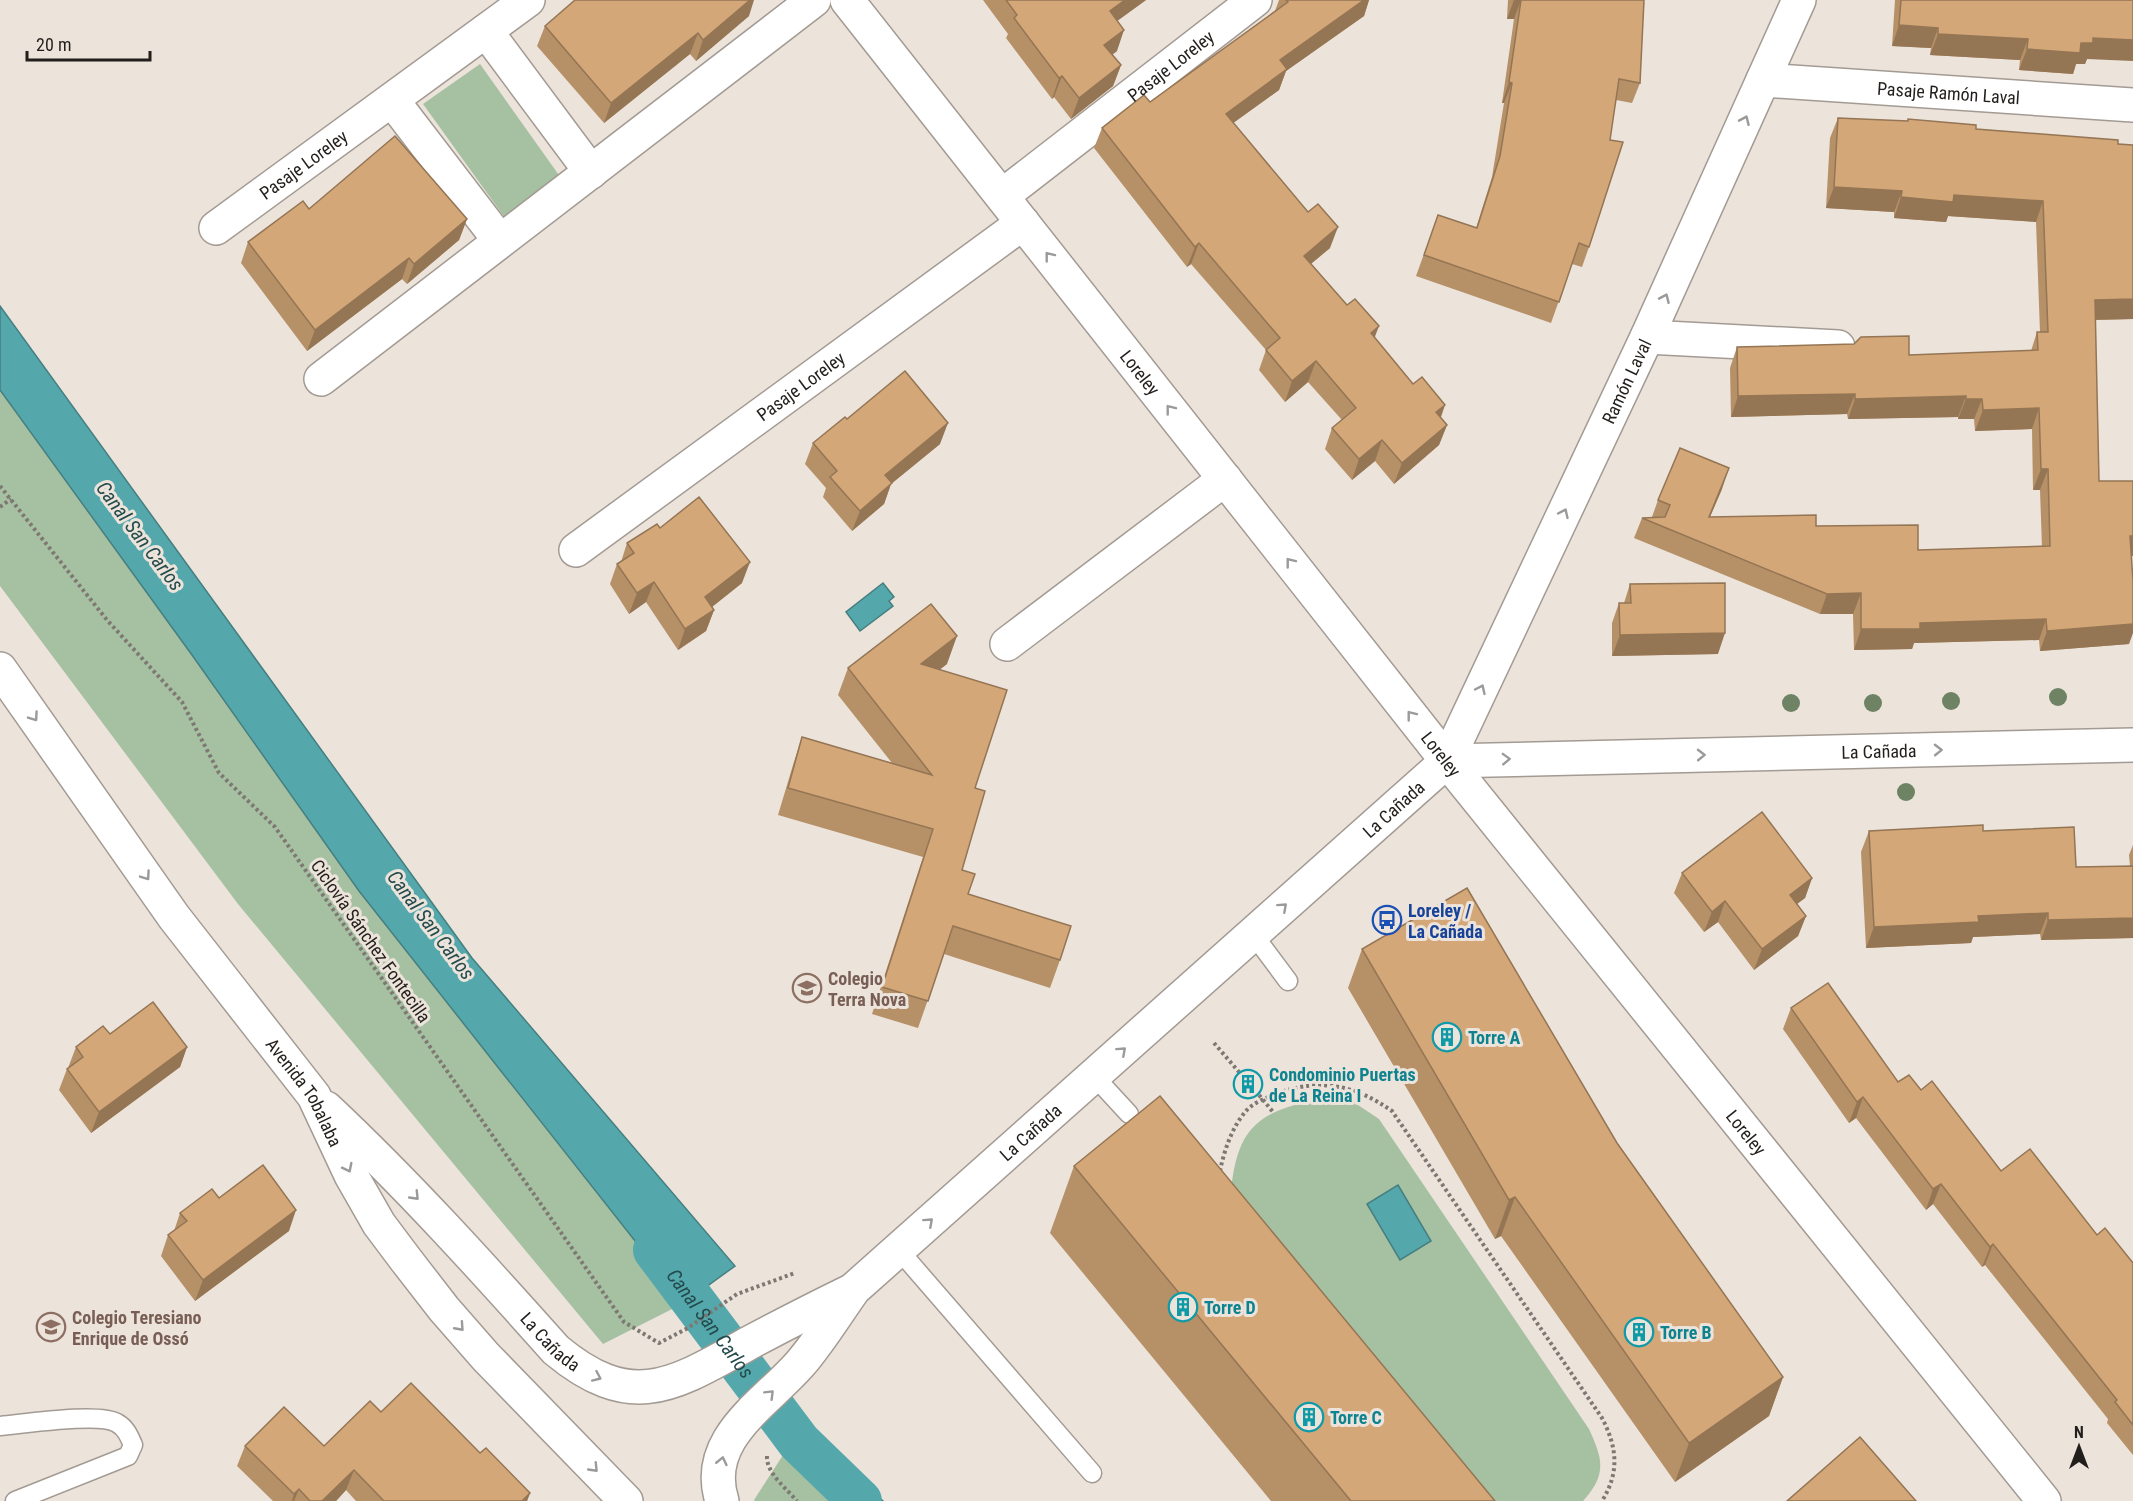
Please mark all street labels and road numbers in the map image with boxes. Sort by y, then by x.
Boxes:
street label: Pasaje Loreley [1123,25,1218,105]
street label: Pasaje Ramón Laval [1877,77,2021,108]
street label: Pasaje Loreley [255,125,352,203]
street label: Ramón Laval [1597,335,1655,427]
street label: Loreley [1116,346,1165,399]
street label: Pasaje Loreley [752,347,849,425]
street label: Loreley [1417,727,1466,781]
street label: La Cañada [1841,740,1917,762]
street label: La Cañada [1358,776,1428,842]
street label: Ciclovía Sánchez Fontecilla [307,856,435,1026]
street label: Avenida Tobalaba [262,1034,347,1150]
street label: La Cañada [995,1099,1065,1165]
street label: Loreley [1722,1106,1771,1159]
street label: La Cañada [517,1308,584,1375]

